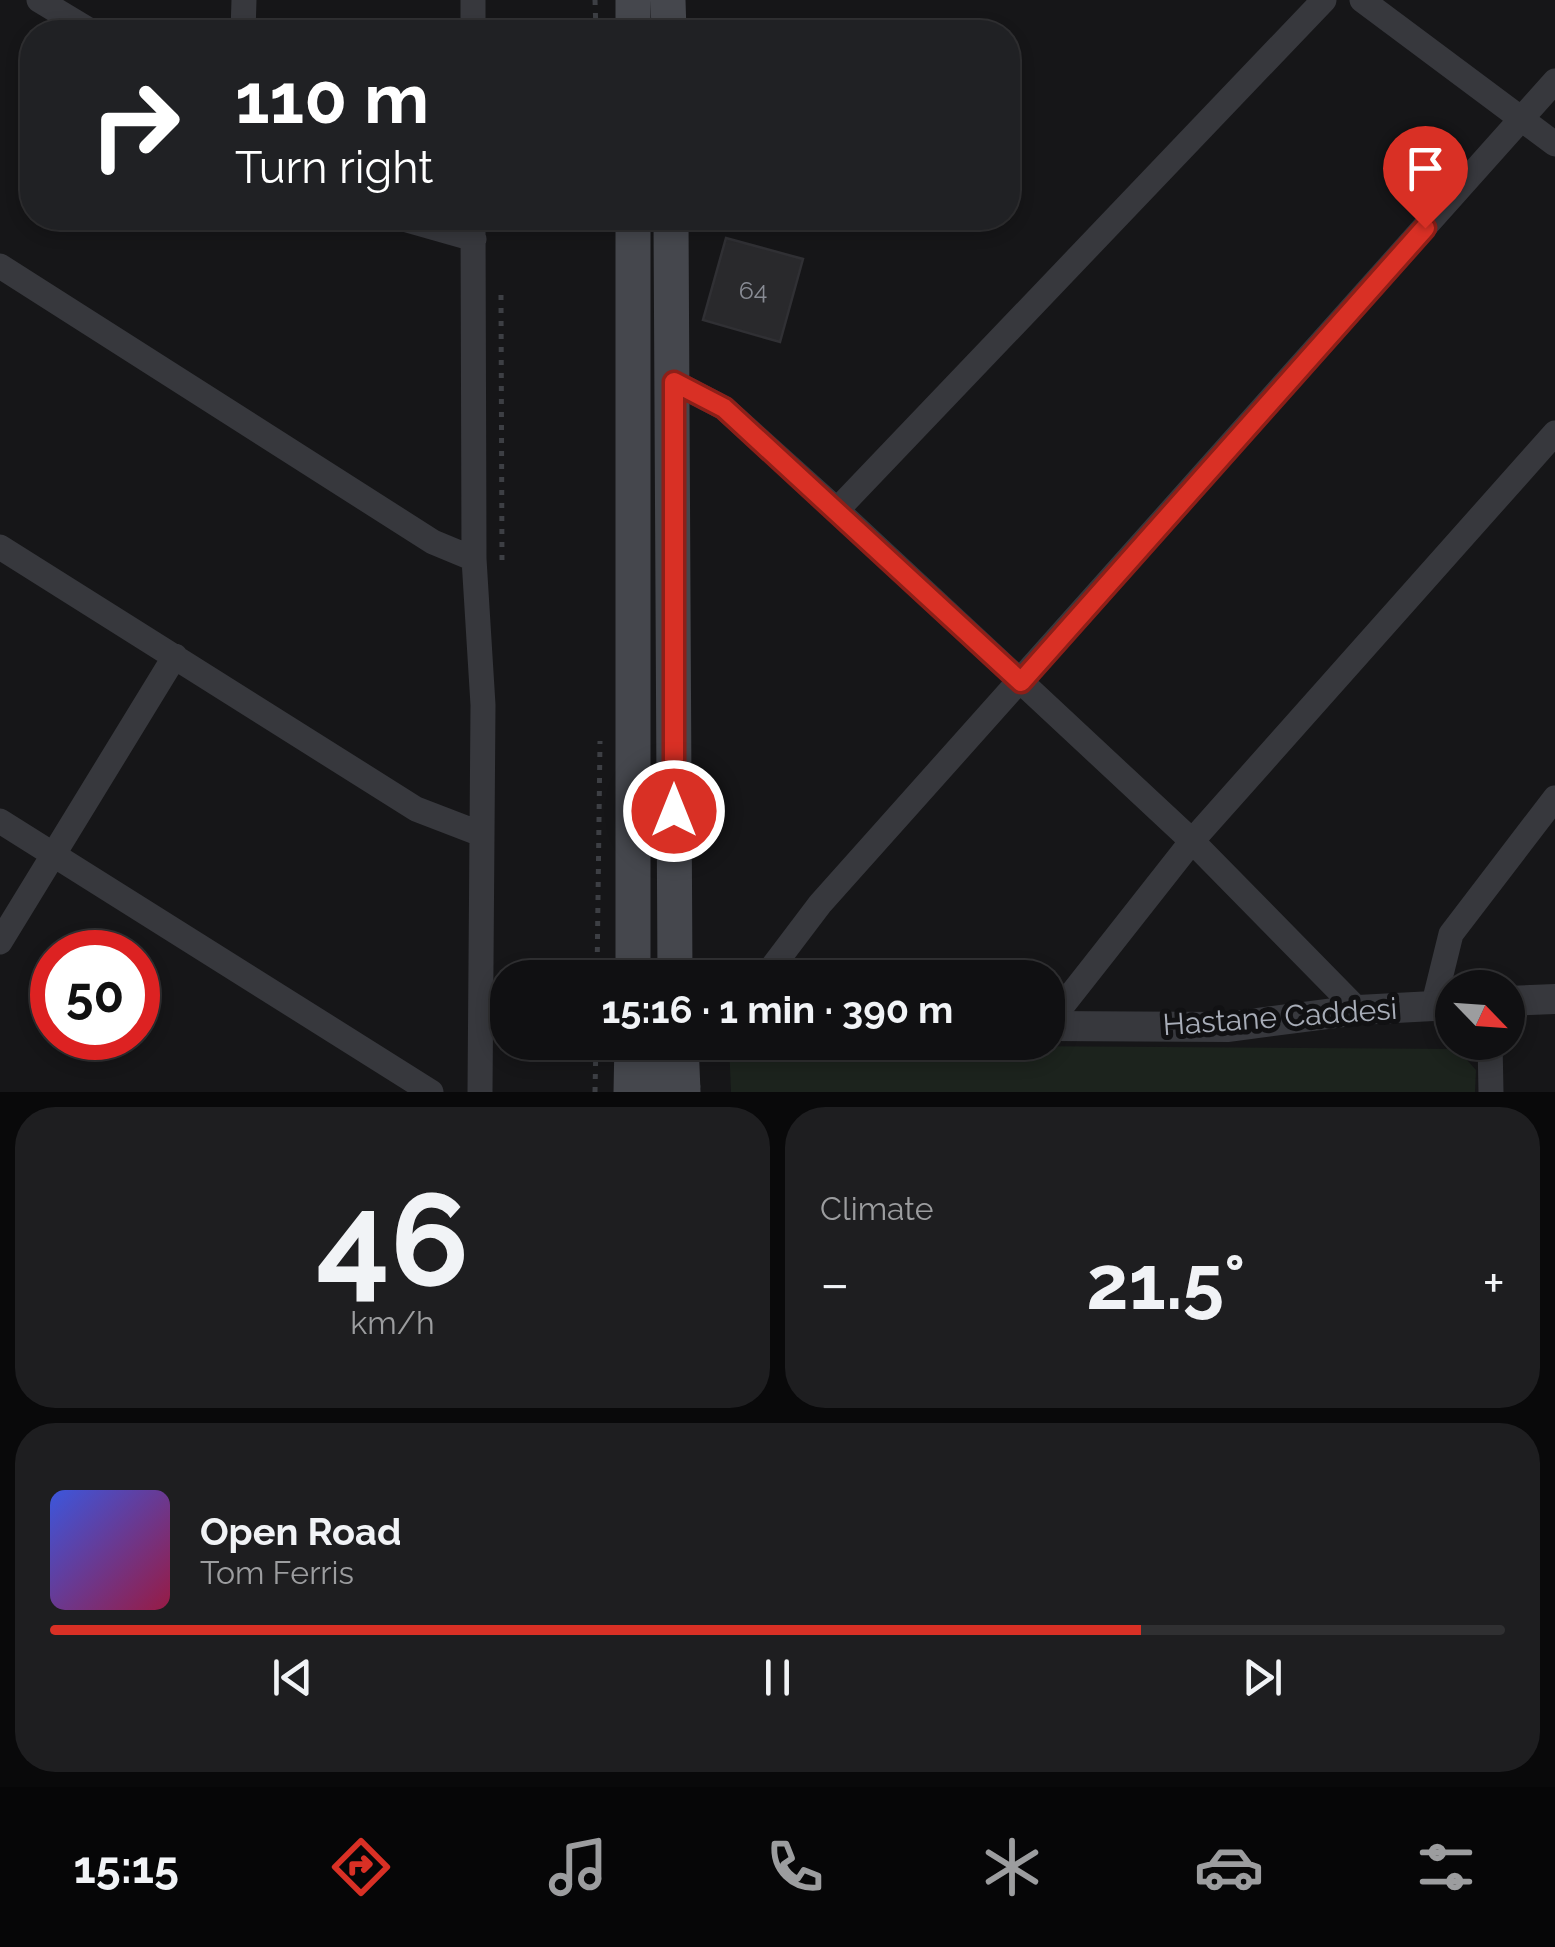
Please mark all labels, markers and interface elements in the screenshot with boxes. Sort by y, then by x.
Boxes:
text: 110 m [235,57,429,139]
icon: right [70,60,200,190]
pin [1383,126,1468,229]
text: Turn right [235,141,433,194]
icon: arrive [1398,141,1453,196]
house number: 64 [739,275,767,305]
position arrow [622,759,726,863]
speed limit sign: 50 [30,930,160,1060]
north arrow [1435,970,1525,1060]
map controls [1435,970,1525,1060]
text: 15:16 · 1 min · 390 m [602,987,953,1032]
street label: Hastane Caddesi [1162,991,1398,1042]
text: 46 [316,1163,469,1315]
text: Climate [820,1190,934,1227]
text: 21.5° [1086,1238,1245,1327]
text: − [820,1251,850,1316]
text: + [1482,1251,1505,1316]
text: km/h [350,1304,435,1341]
text: Open Road [200,1509,401,1554]
text: Tom Ferris [200,1554,354,1591]
icon: previous [265,1650,320,1705]
icon: pause [750,1650,805,1705]
icon: next [1235,1650,1290,1705]
icon: directions [326,1832,396,1902]
icon: music [543,1832,613,1902]
icon: phone [760,1832,830,1902]
icon: climate [977,1832,1047,1902]
icon: car [1194,1832,1264,1902]
icon: filters [1411,1832,1481,1902]
text: 15:15 [74,1841,179,1894]

